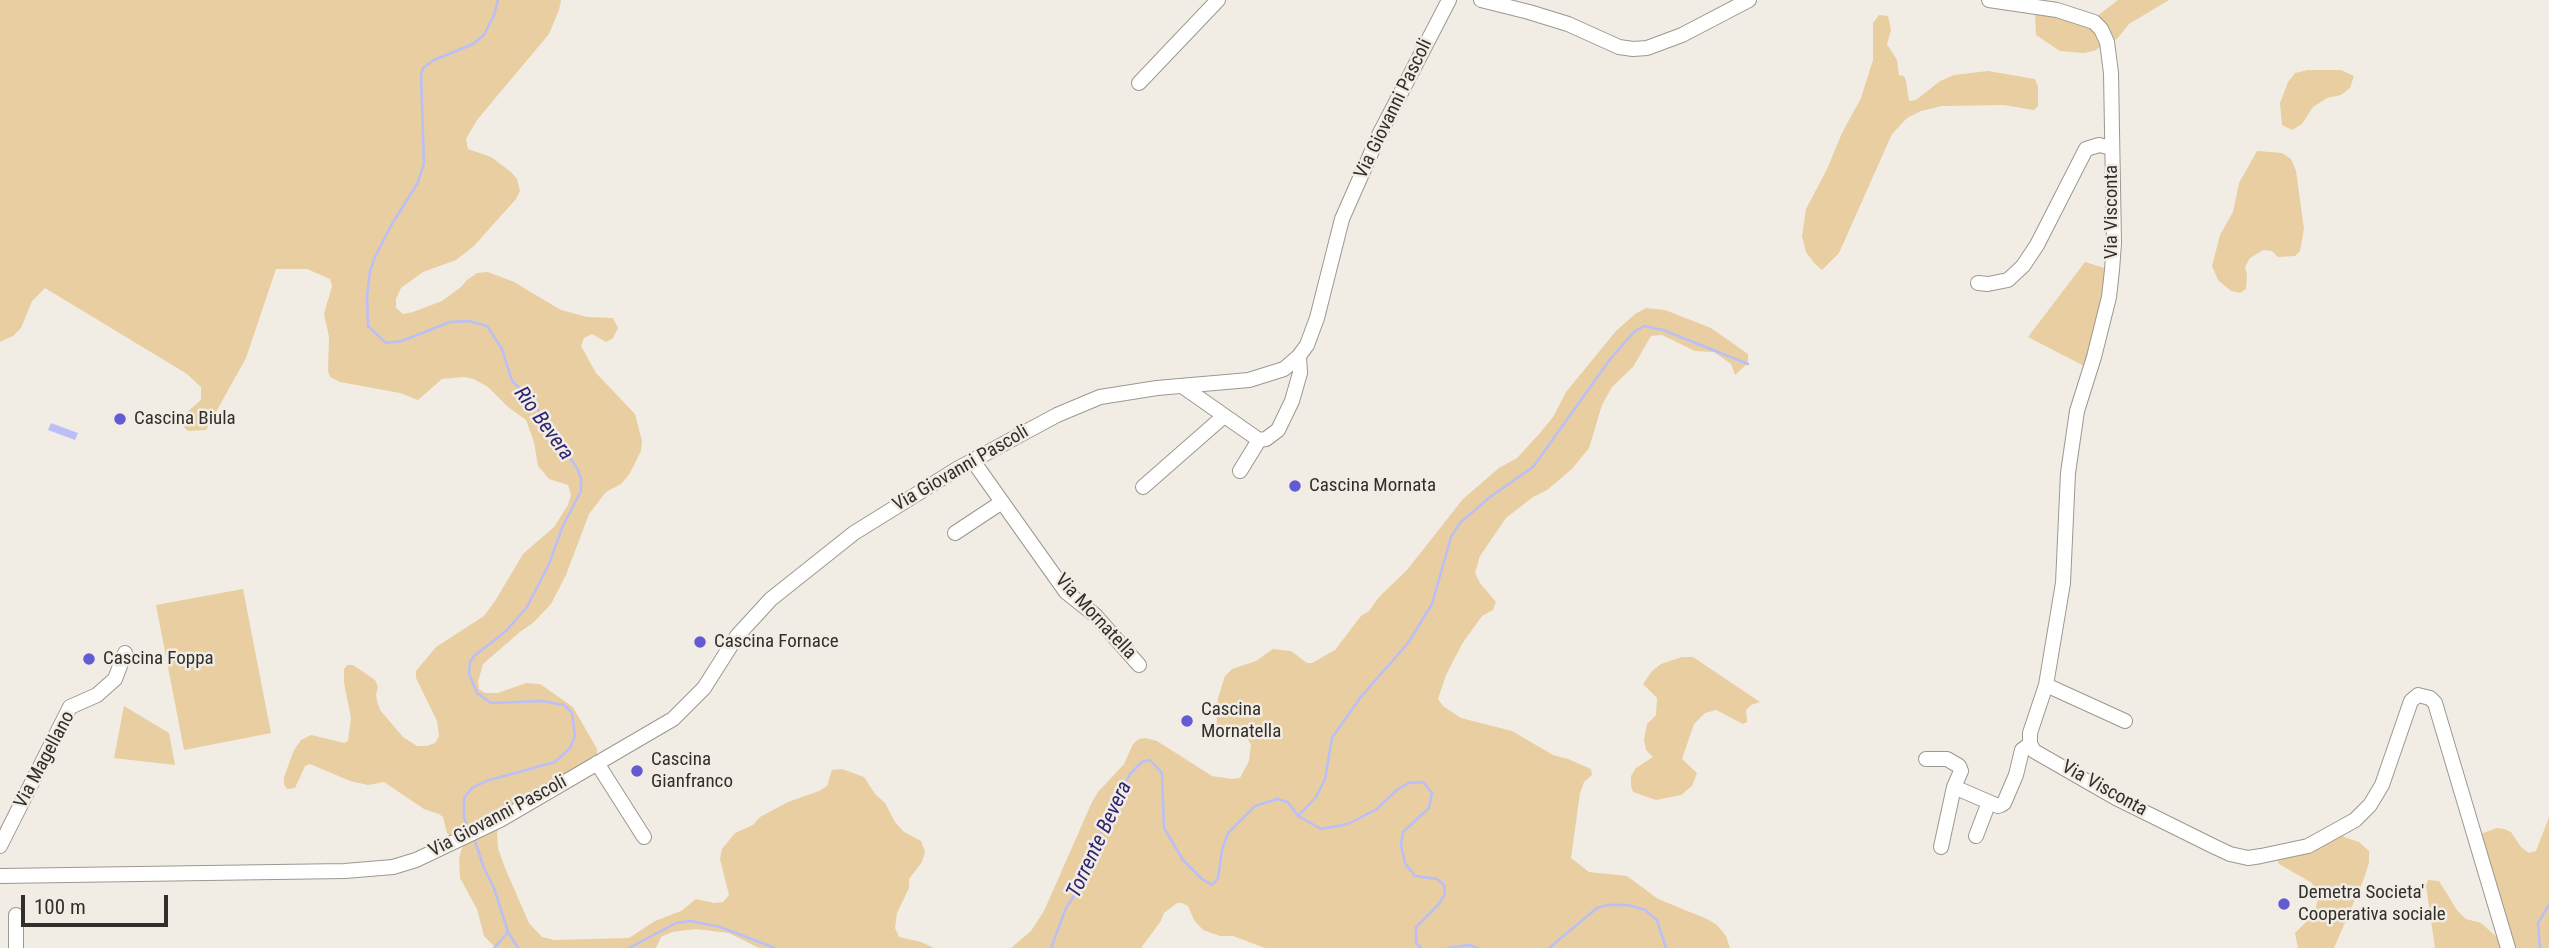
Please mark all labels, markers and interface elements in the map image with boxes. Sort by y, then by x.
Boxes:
street label: Via Giovanni Pascoli [1350,35,1438,183]
street label: Via Visconta [2101,165,2123,259]
water label: Rio Bevera [508,382,578,466]
place label: Cascina Biula [134,408,236,430]
marker: Cascina Biula [112,411,128,427]
street label: Via Giovanni Pascoli [889,421,1033,517]
place label: Cascina Mornata [1309,475,1436,497]
marker: Cascina Mornata [1287,478,1303,494]
street label: Via Mornatella [1050,569,1140,665]
place label: Cascina Fornace [714,631,839,653]
marker: Cascina Fornace [692,634,708,650]
place label: Cascina Foppa [103,648,214,670]
marker: Cascina Foppa [81,651,97,667]
place label: Cascina Mornatella [1201,699,1281,743]
street label: Via Magellano [10,708,80,812]
marker: Cascina Mornatella [1179,713,1195,729]
place label: Cascina Gianfranco [651,749,733,793]
street label: Via Visconta [2057,756,2151,822]
marker: Cascina Gianfranco [629,763,645,779]
street label: Via Giovanni Pascoli [425,771,571,863]
water label: Torrente Bevera [1062,778,1138,902]
scale bar [24,881,172,925]
place label: Demetra Societa' Cooperativa sociale [2298,882,2446,926]
text: 100 m [34,895,86,919]
marker: Demetra Societa' Cooperativa sociale [2276,896,2292,912]

